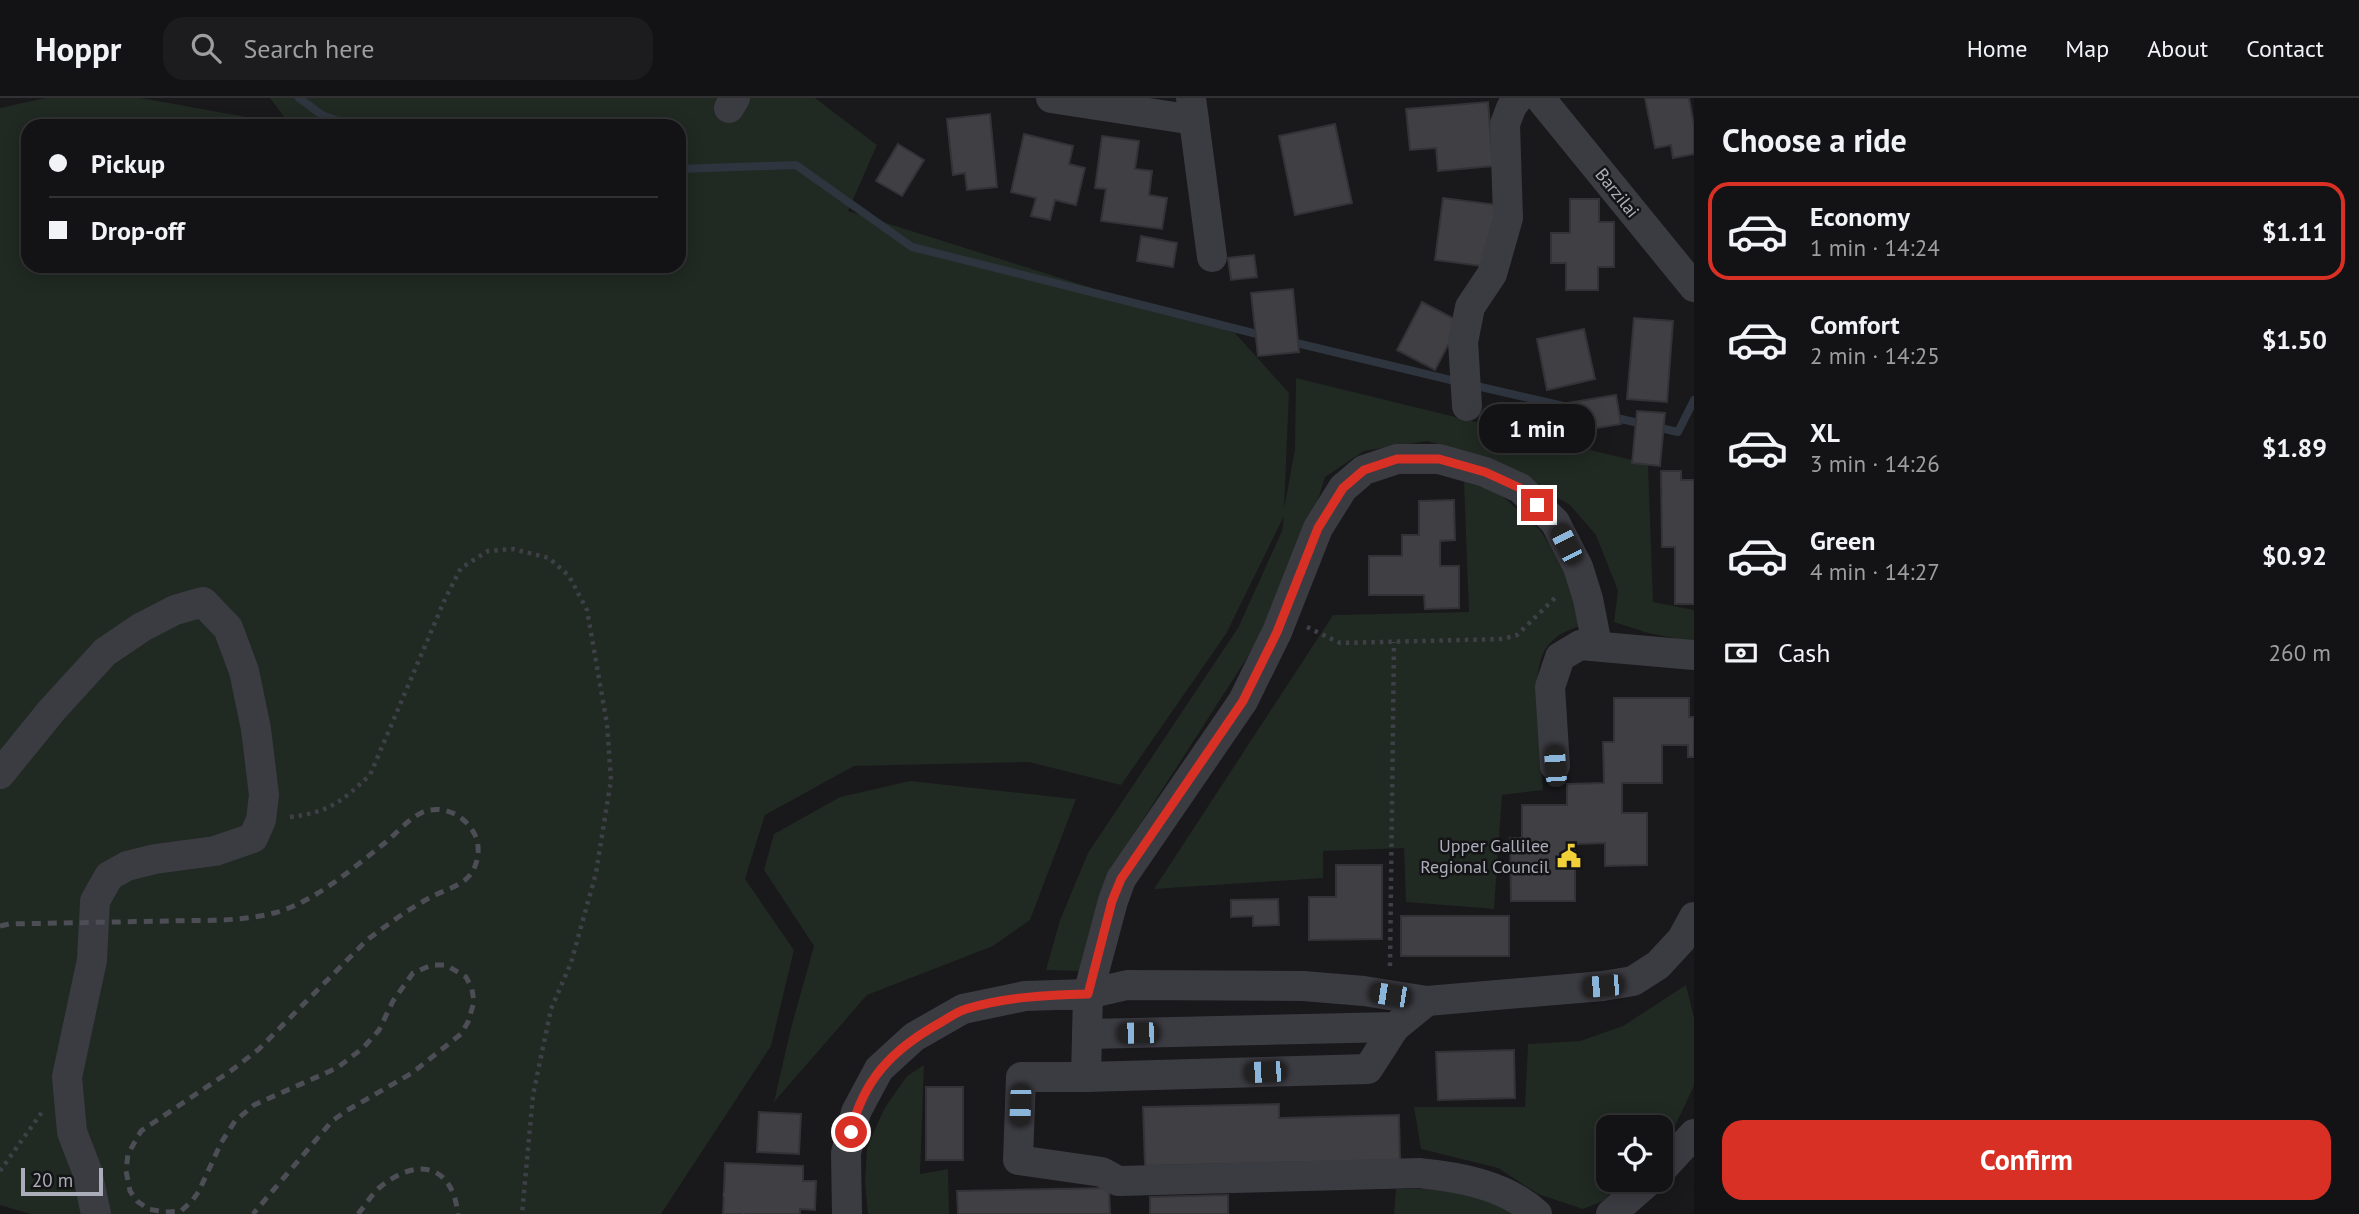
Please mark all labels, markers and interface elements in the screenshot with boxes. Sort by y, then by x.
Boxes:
search box [163,17,653,80]
text: Hoppr [35,27,121,70]
icon: search [187,29,225,67]
text: Search here [243,32,375,65]
text: Home [1967,33,2027,64]
text: Map [2065,33,2109,64]
text: About [2147,33,2208,64]
text: Contact [2246,33,2324,64]
text: Choose a ride [1722,119,1907,161]
text: Pickup [91,147,165,180]
street label: Barzilai [1590,163,1644,222]
icon: car [1726,200,1789,263]
text: Economy [1810,200,1910,233]
text: Drop-off [91,214,185,247]
text: $1.11 [2262,215,2327,248]
text: 1 min · 14:24 [1810,233,1940,262]
icon: car [1726,308,1789,371]
text: Comfort [1810,308,1900,341]
text: $1.50 [2262,323,2327,356]
text: 2 min · 14:25 [1810,341,1940,370]
callout: 1 min [1479,404,1595,452]
text: 1 min [1509,414,1565,443]
icon: car [1726,416,1789,479]
text: XL [1810,416,1840,449]
text: $1.89 [2262,431,2327,464]
text: 3 min · 14:26 [1810,449,1940,478]
route end [1521,489,1553,521]
car [1548,521,1585,567]
icon: car [1726,524,1789,587]
text: Green [1810,524,1875,557]
text: $0.92 [2262,539,2327,572]
text: 4 min · 14:27 [1810,557,1940,586]
icon: cash [1722,634,1760,672]
text: Cash [1778,636,1830,669]
text: 260 m [2269,638,2331,667]
car [1544,744,1567,788]
place label: Upper Gallilee Regional Council [1420,834,1550,878]
public building icon: Upper Gallilee Regional Council [1555,842,1583,870]
car [1582,974,1625,998]
car [1368,981,1413,1009]
car [1117,1022,1160,1044]
car [1244,1061,1287,1083]
car [1009,1084,1032,1126]
map controls [1596,1115,1673,1192]
button: locate [1596,1115,1673,1192]
route start [835,1116,867,1148]
button: Confirm [1722,1120,2331,1200]
scale bar [21,1165,103,1197]
text: 20 m [32,1168,73,1192]

